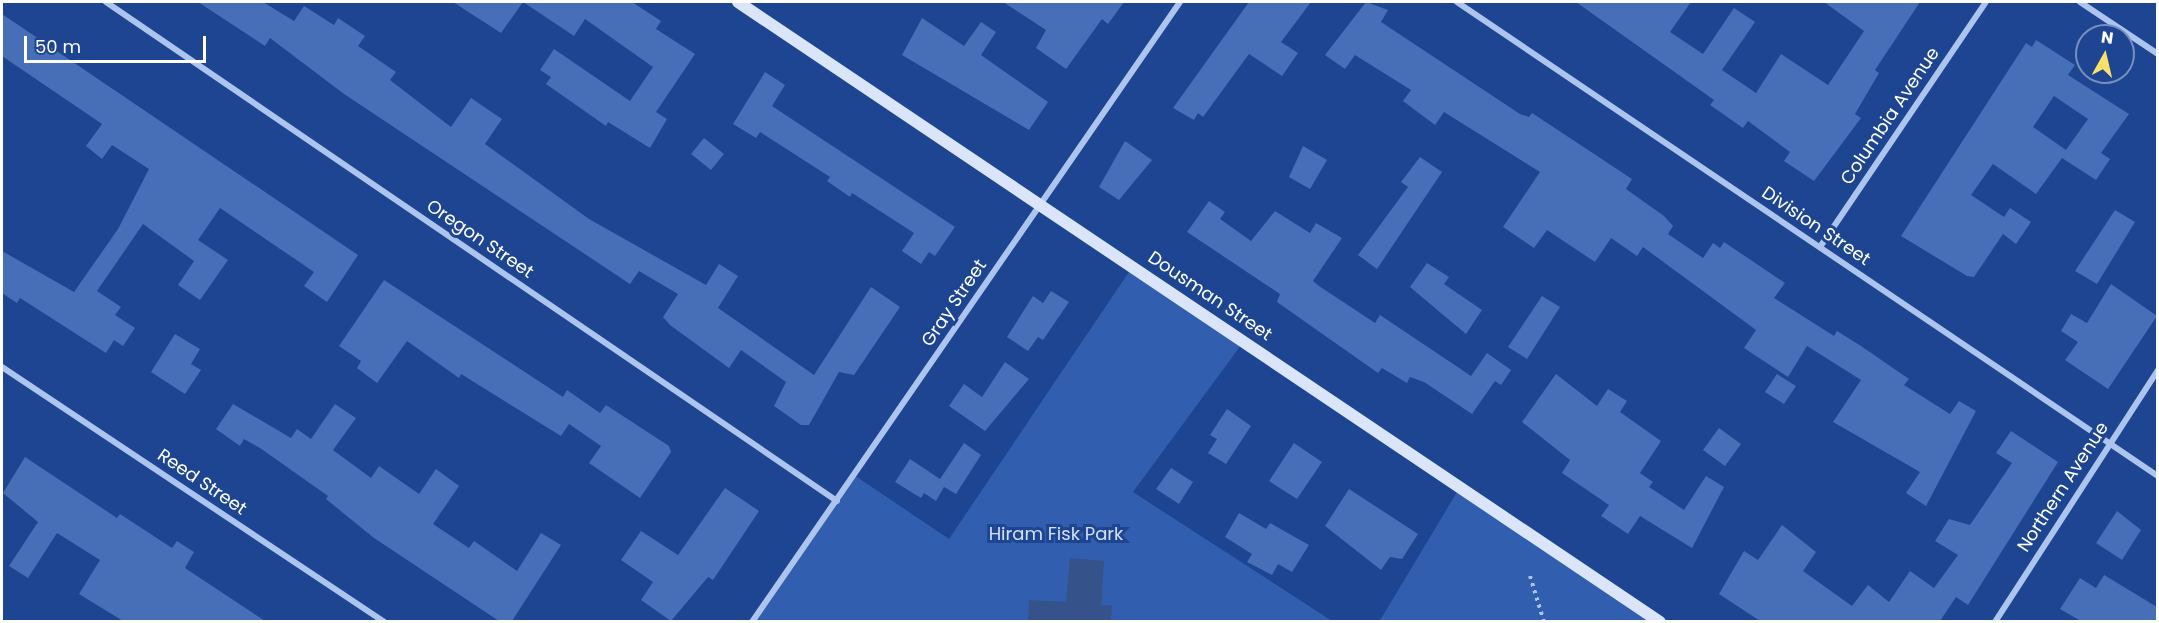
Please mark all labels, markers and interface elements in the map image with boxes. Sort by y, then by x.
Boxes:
scale bar [27,24,208,62]
north arrow [2075,24,2135,84]
text: N [2100,25,2115,50]
text: 50 m [35,34,81,59]
street label: Columbia Avenue [1836,43,1944,189]
street label: Division Street [1758,182,1874,270]
street label: Oregon Street [422,195,538,283]
street label: Dousman Street [1144,247,1276,345]
street label: Gray Street [917,255,991,351]
street label: Northern Avenue [2013,418,2113,556]
street label: Reed Street [153,444,251,520]
park label: Hiram Fisk Park [989,523,1123,545]

